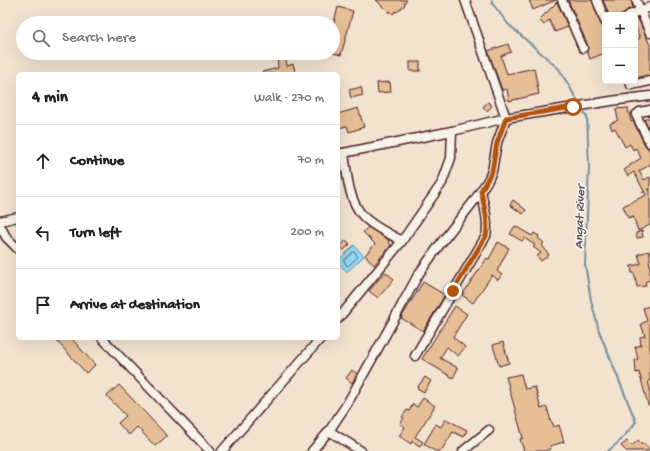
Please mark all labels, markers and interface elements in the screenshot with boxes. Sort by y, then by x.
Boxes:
map controls [602,12,638,84]
button: + [602,12,638,48]
search box [16,16,340,60]
icon: search [30,27,52,49]
text: Search here [62,29,136,47]
button: − [602,48,638,84]
text: 4 min [32,88,68,108]
text: Walk · 270 m [254,91,324,106]
route start [564,98,582,116]
icon: ahead [32,150,54,172]
text: Continue [70,152,124,170]
text: 70 m [298,153,324,168]
water label: Angat River [572,183,589,249]
icon: left [32,222,54,244]
text: Turn left [70,224,121,242]
text: 200 m [291,225,324,240]
route end [444,282,462,300]
icon: arrive [32,294,54,316]
text: Arrive at destination [70,296,200,314]

